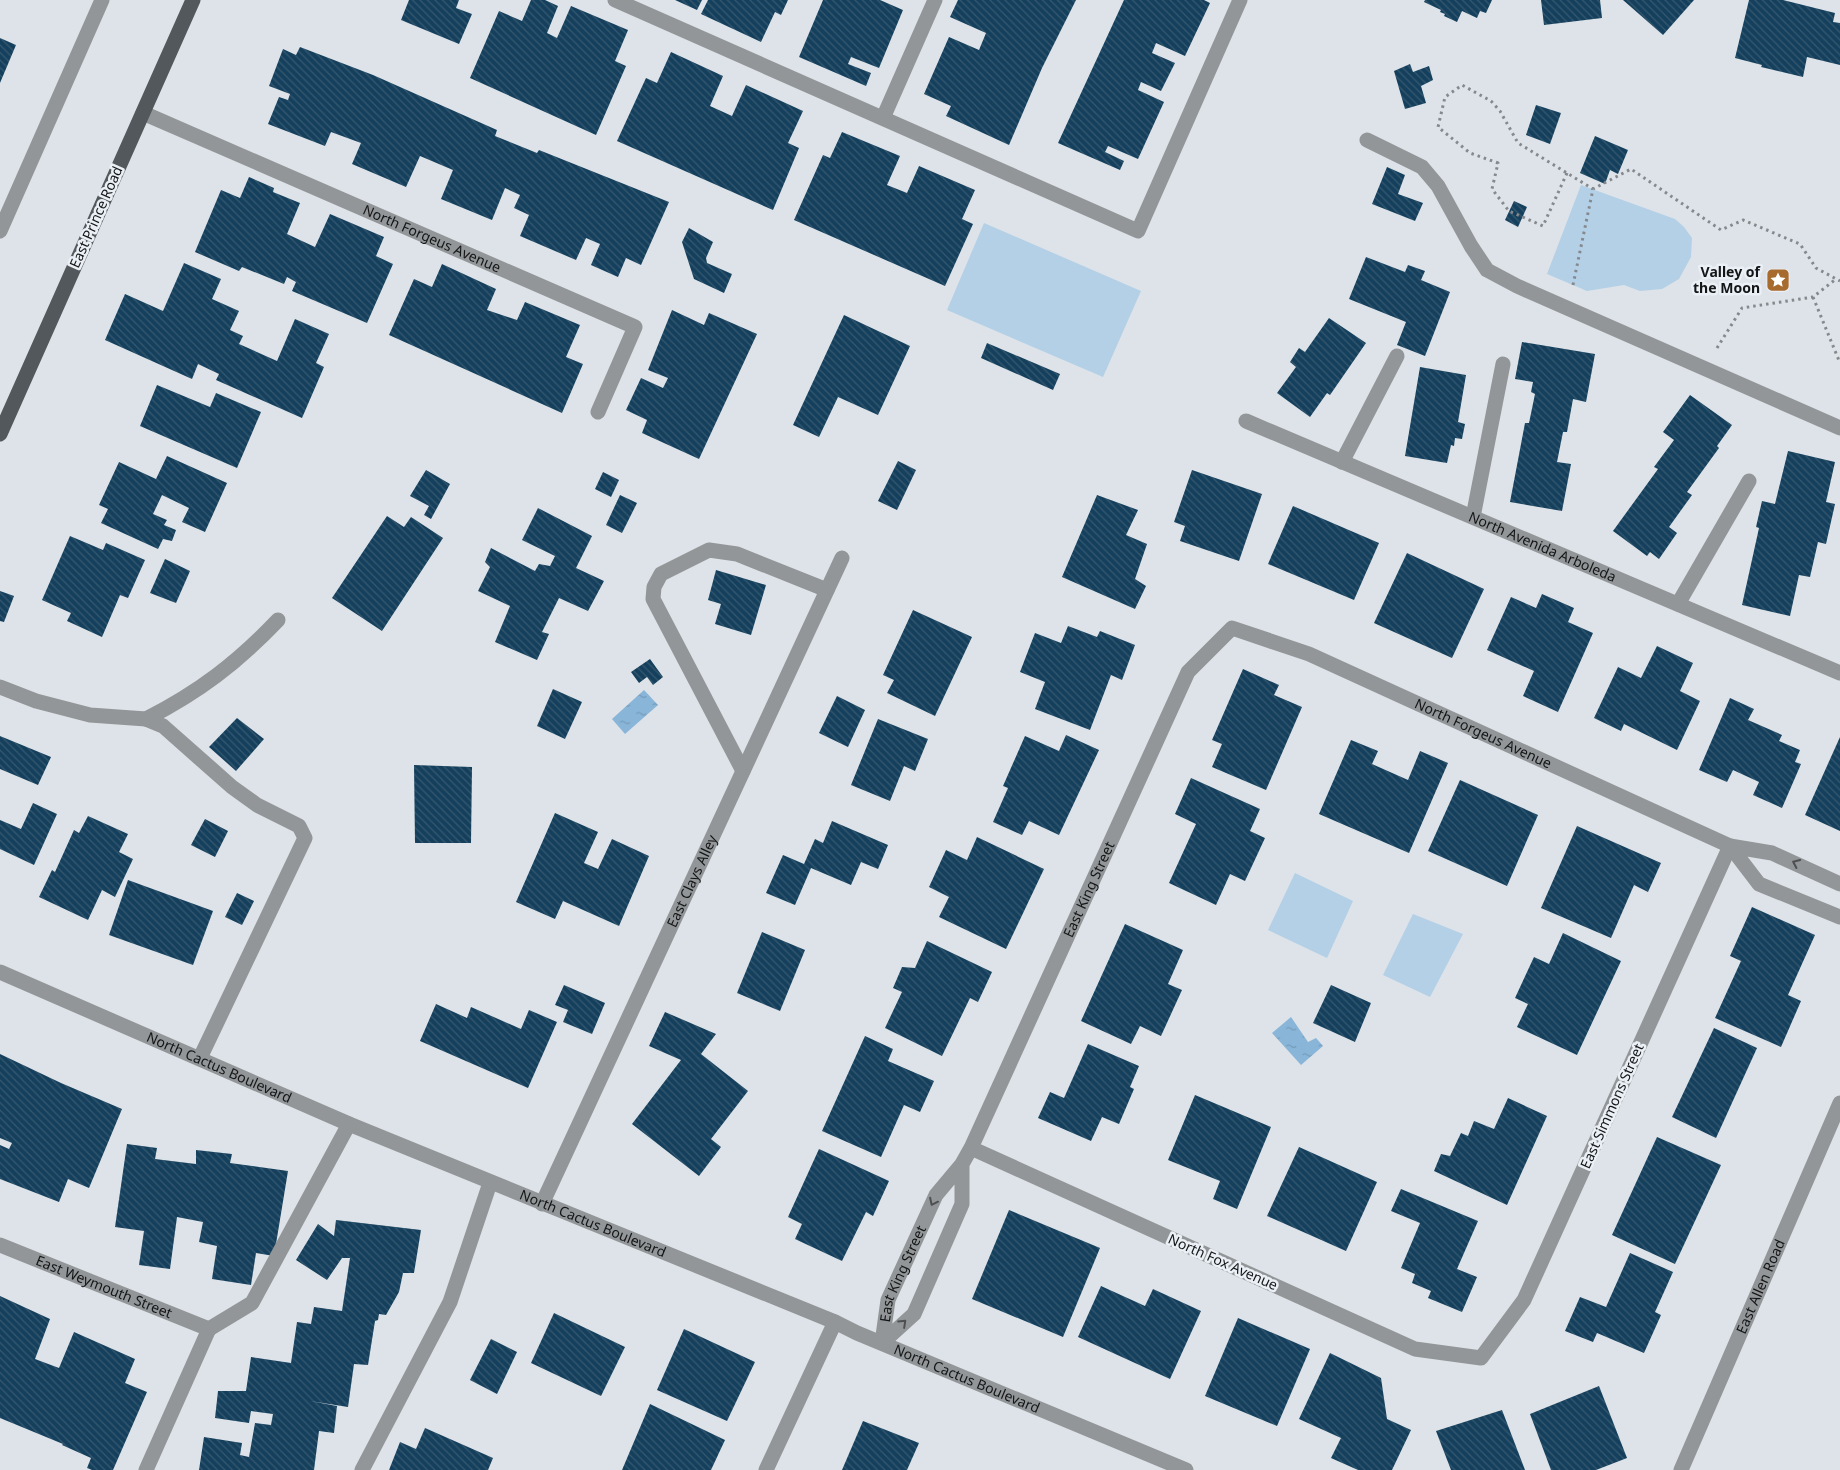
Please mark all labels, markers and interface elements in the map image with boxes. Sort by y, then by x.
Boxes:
street label: East Prince Road [65,163,126,271]
street label: North Forgeus Avenue [360,200,504,277]
place label: Valley of the Moon [1693,262,1762,297]
place icon: Valley of the Moon [1765,267,1791,293]
street label: North Avenida Arboleda [1466,507,1619,586]
street label: North Forgeus Avenue [1412,694,1555,772]
street label: East Clays Alley [662,831,722,930]
street label: East King Street [1058,838,1118,940]
one-way arrow [1792,859,1801,870]
street label: North Cactus Boulevard [144,1027,295,1107]
street label: East Simmons Street [1575,1040,1648,1171]
street label: North Cactus Boulevard [517,1185,669,1261]
one-way arrow [929,1197,939,1206]
street label: East King Street [875,1222,930,1323]
street label: North Fox Avenue [1165,1229,1281,1294]
street label: East Allen Road [1731,1236,1789,1336]
street label: East Weymouth Street [33,1250,175,1322]
one-way arrow [898,1320,907,1329]
street label: North Cactus Boulevard [891,1339,1043,1417]

